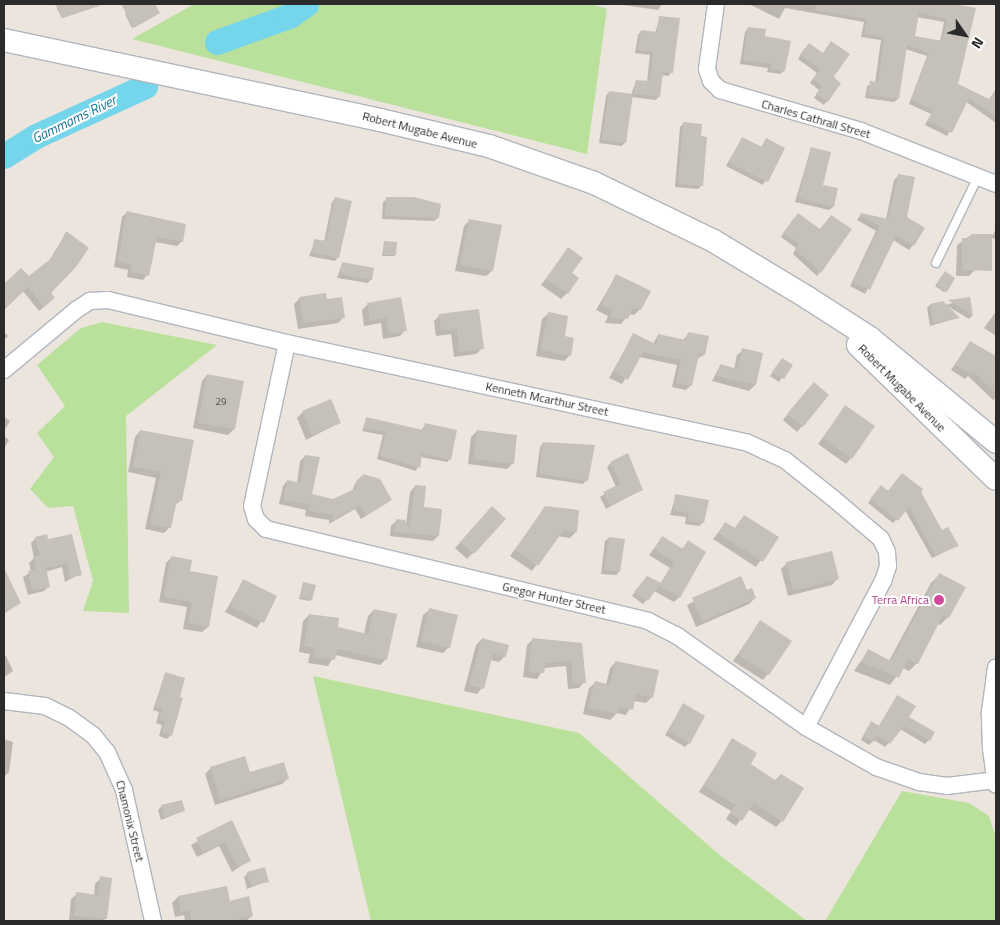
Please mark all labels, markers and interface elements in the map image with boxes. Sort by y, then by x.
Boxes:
north arrow [940,10,990,60]
text: N [967,34,989,53]
water label: Gammams River [29,91,119,147]
street label: Charles Cathrall Street [760,97,872,141]
street label: Robert Mugabe Avenue [361,109,479,151]
street label: Robert Mugabe Avenue [855,341,949,435]
street label: Kenneth Mcarthur Street [484,379,610,419]
house number: 29 [215,396,227,408]
street label: Gregor Hunter Street [501,579,607,617]
place label: Terra Africa [872,593,929,607]
marker: Terra Africa [933,594,945,606]
street label: Chamonix Street [113,779,147,863]

